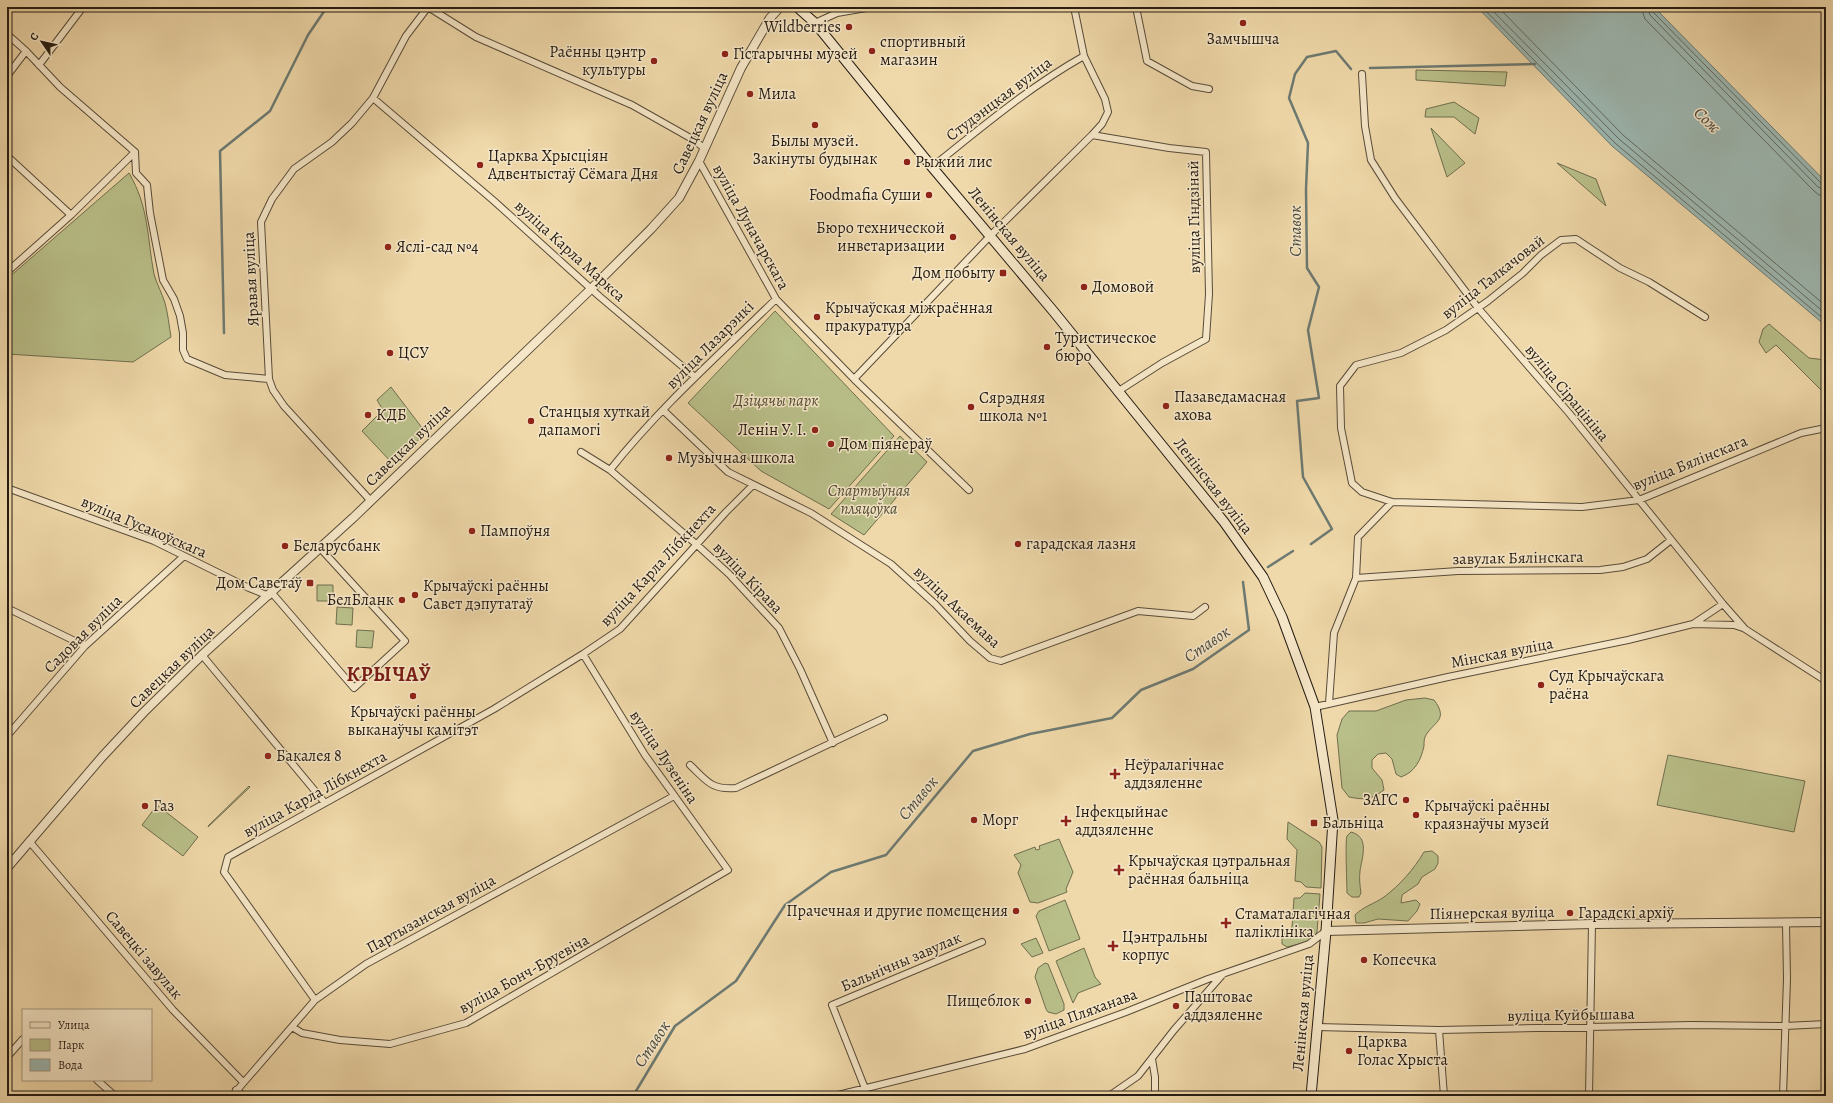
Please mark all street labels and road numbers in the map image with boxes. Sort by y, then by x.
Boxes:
street label: Студэнцкая вуліца [941,51,1057,146]
street label: Савецкая вуліца [667,67,734,178]
street label: вуліца Луначарскага [707,160,795,294]
street label: вуліца Гіндзінай [1182,160,1206,274]
street label: Ленінская вуліца [963,182,1056,286]
street label: вуліца Карла Маркса [510,195,631,307]
street label: Яравая вуліца [237,230,264,327]
street label: вуліца Талкачовай [1437,230,1549,324]
street label: вуліца Лазарэнкі [661,296,759,394]
street label: вуліца Сірацініна [1520,340,1615,447]
street label: Савецкая вуліца [360,398,456,491]
street label: вуліца Бялінскага [1629,430,1751,496]
street label: Ленінская вуліца [1168,433,1258,539]
street label: вуліца Гусакоўскага [78,491,211,564]
street label: вуліца Карла Лібкнехта [595,498,721,631]
street label: вуліца Кірава [708,537,788,619]
street label: завулак Бялінскага [1452,546,1584,570]
street label: вуліца Акаемава [909,561,1006,653]
street label: Садовая вуліца [39,589,128,678]
street label: Савецкая вуліца [124,620,220,713]
street label: Мінская вуліца [1449,632,1556,674]
street label: вуліца Лузеніна [625,706,704,809]
street label: вуліца Карла Лібкнехта [239,745,391,843]
street label: Партызанская вуліца [362,869,500,959]
street label: Піянерская вуліца [1429,901,1555,925]
street label: Савецкі завулак [100,906,188,1004]
street label: Бальнічны завулак [837,927,965,997]
street label: вуліца Бонч-Бруевіча [455,929,594,1019]
street label: Ленінская вуліца [1287,953,1319,1072]
street label: вуліца Пляханава [1020,983,1141,1045]
street label: вуліца Куйбышава [1507,1003,1636,1027]

